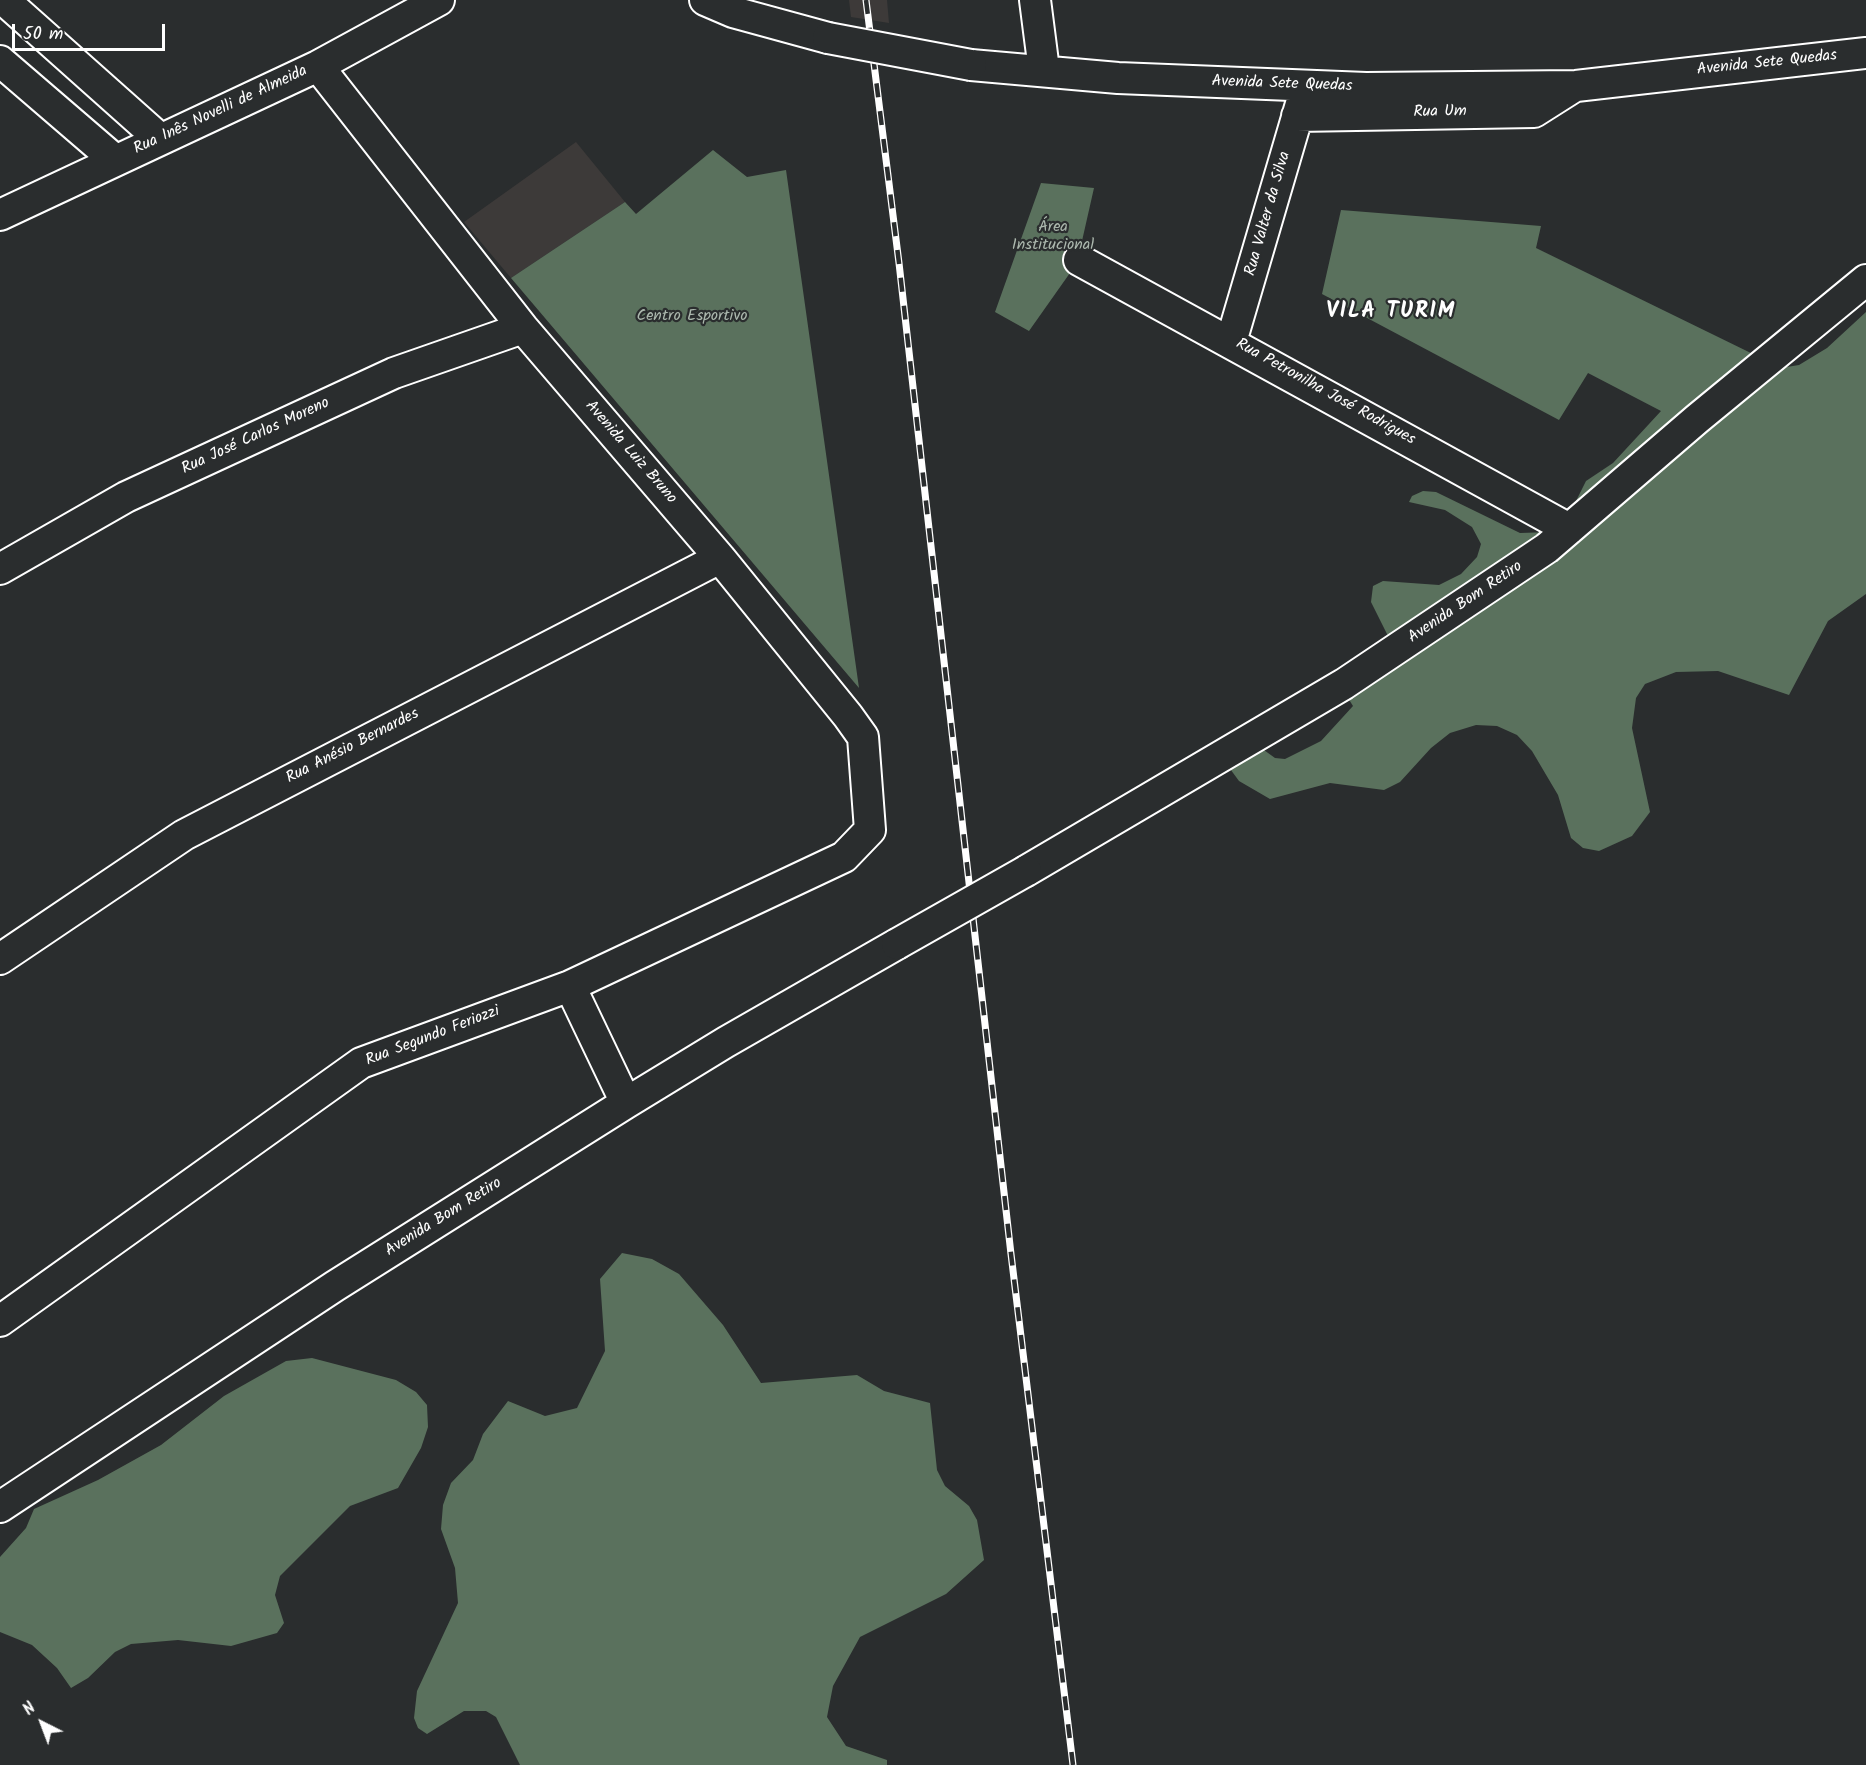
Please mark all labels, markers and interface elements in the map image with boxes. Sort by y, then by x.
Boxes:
scale bar [15,12,168,50]
text: 50 m [23,20,63,49]
street label: Avenida Sete Quedas [1696,47,1838,81]
street label: Rua Inês Novelli de Almeida [131,62,311,160]
street label: Avenida Sete Quedas [1211,73,1353,97]
street label: Rua Um [1413,103,1467,123]
street label: Rua Valter da Silva [1242,150,1296,278]
park label: Área Institucional [1012,218,1094,256]
district label: VILA TURIM [1326,300,1456,326]
park label: Centro Esportivo [637,307,747,327]
street label: Rua Petronilha José Rodrigues [1232,336,1418,450]
street label: Rua José Carlos Moreno [179,394,333,480]
street label: Avenida Luiz Bruno [580,397,680,509]
street label: Avenida Bom Retiro [1405,558,1527,648]
street label: Rua Anésio Bernardes [283,705,423,789]
street label: Rua Segundo Feriozzi [363,1003,503,1071]
street label: Avenida Bom Retiro [382,1174,506,1262]
north arrow [12,1693,72,1753]
text: N [17,1697,42,1722]

